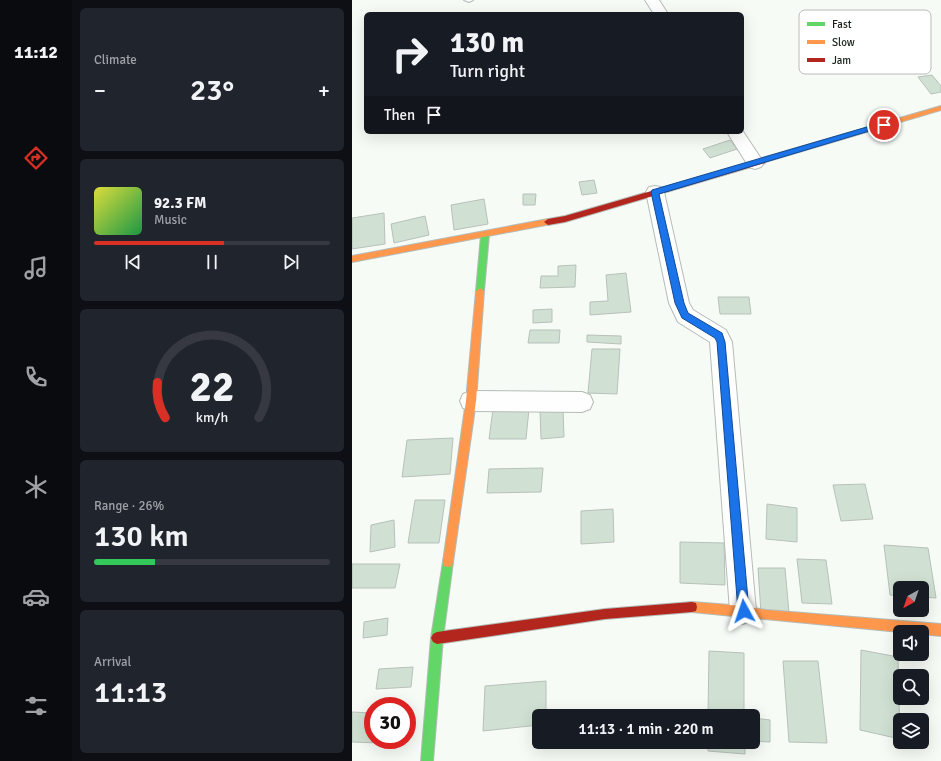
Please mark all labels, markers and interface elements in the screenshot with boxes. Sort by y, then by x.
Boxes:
legend [799,10,931,74]
text: Fast [832,18,852,31]
text: 130 m [450,26,524,60]
icon: right [384,28,436,80]
text: Slow [832,36,855,49]
text: 11:12 [14,41,58,63]
text: Climate [94,52,137,68]
text: Jam [832,54,851,67]
text: Turn right [450,60,525,82]
text: 23° [190,72,234,109]
text: − [94,77,106,104]
text: + [318,77,330,104]
icon: arrive [423,104,445,126]
text: Then [384,106,415,124]
pin [867,108,901,142]
icon: arrive [873,114,895,136]
icon: directions [22,144,50,172]
text: 92.3 FM [154,194,206,212]
text: Music [154,212,187,228]
icon: previous [122,251,144,273]
icon: pause [201,251,223,273]
icon: next [280,251,302,273]
icon: music [22,254,50,282]
text: 22 [190,362,234,413]
icon: phone [22,363,50,391]
text: km/h [196,409,228,426]
icon: climate [22,473,50,501]
text: Range · 26% [94,498,164,514]
text: 130 km [94,518,189,555]
north arrow [893,581,929,617]
map controls [893,581,929,749]
icon: car [22,583,50,611]
position arrow [723,590,765,632]
button: sound [893,625,929,661]
text: Arrival [94,654,131,670]
button: search [893,669,929,705]
text: 11:13 [94,674,167,711]
icon: filters [22,692,50,720]
speed limit sign: 30 [364,697,416,749]
button: layers [893,713,929,749]
text: 11:13 · 1 min · 220 m [579,720,713,738]

